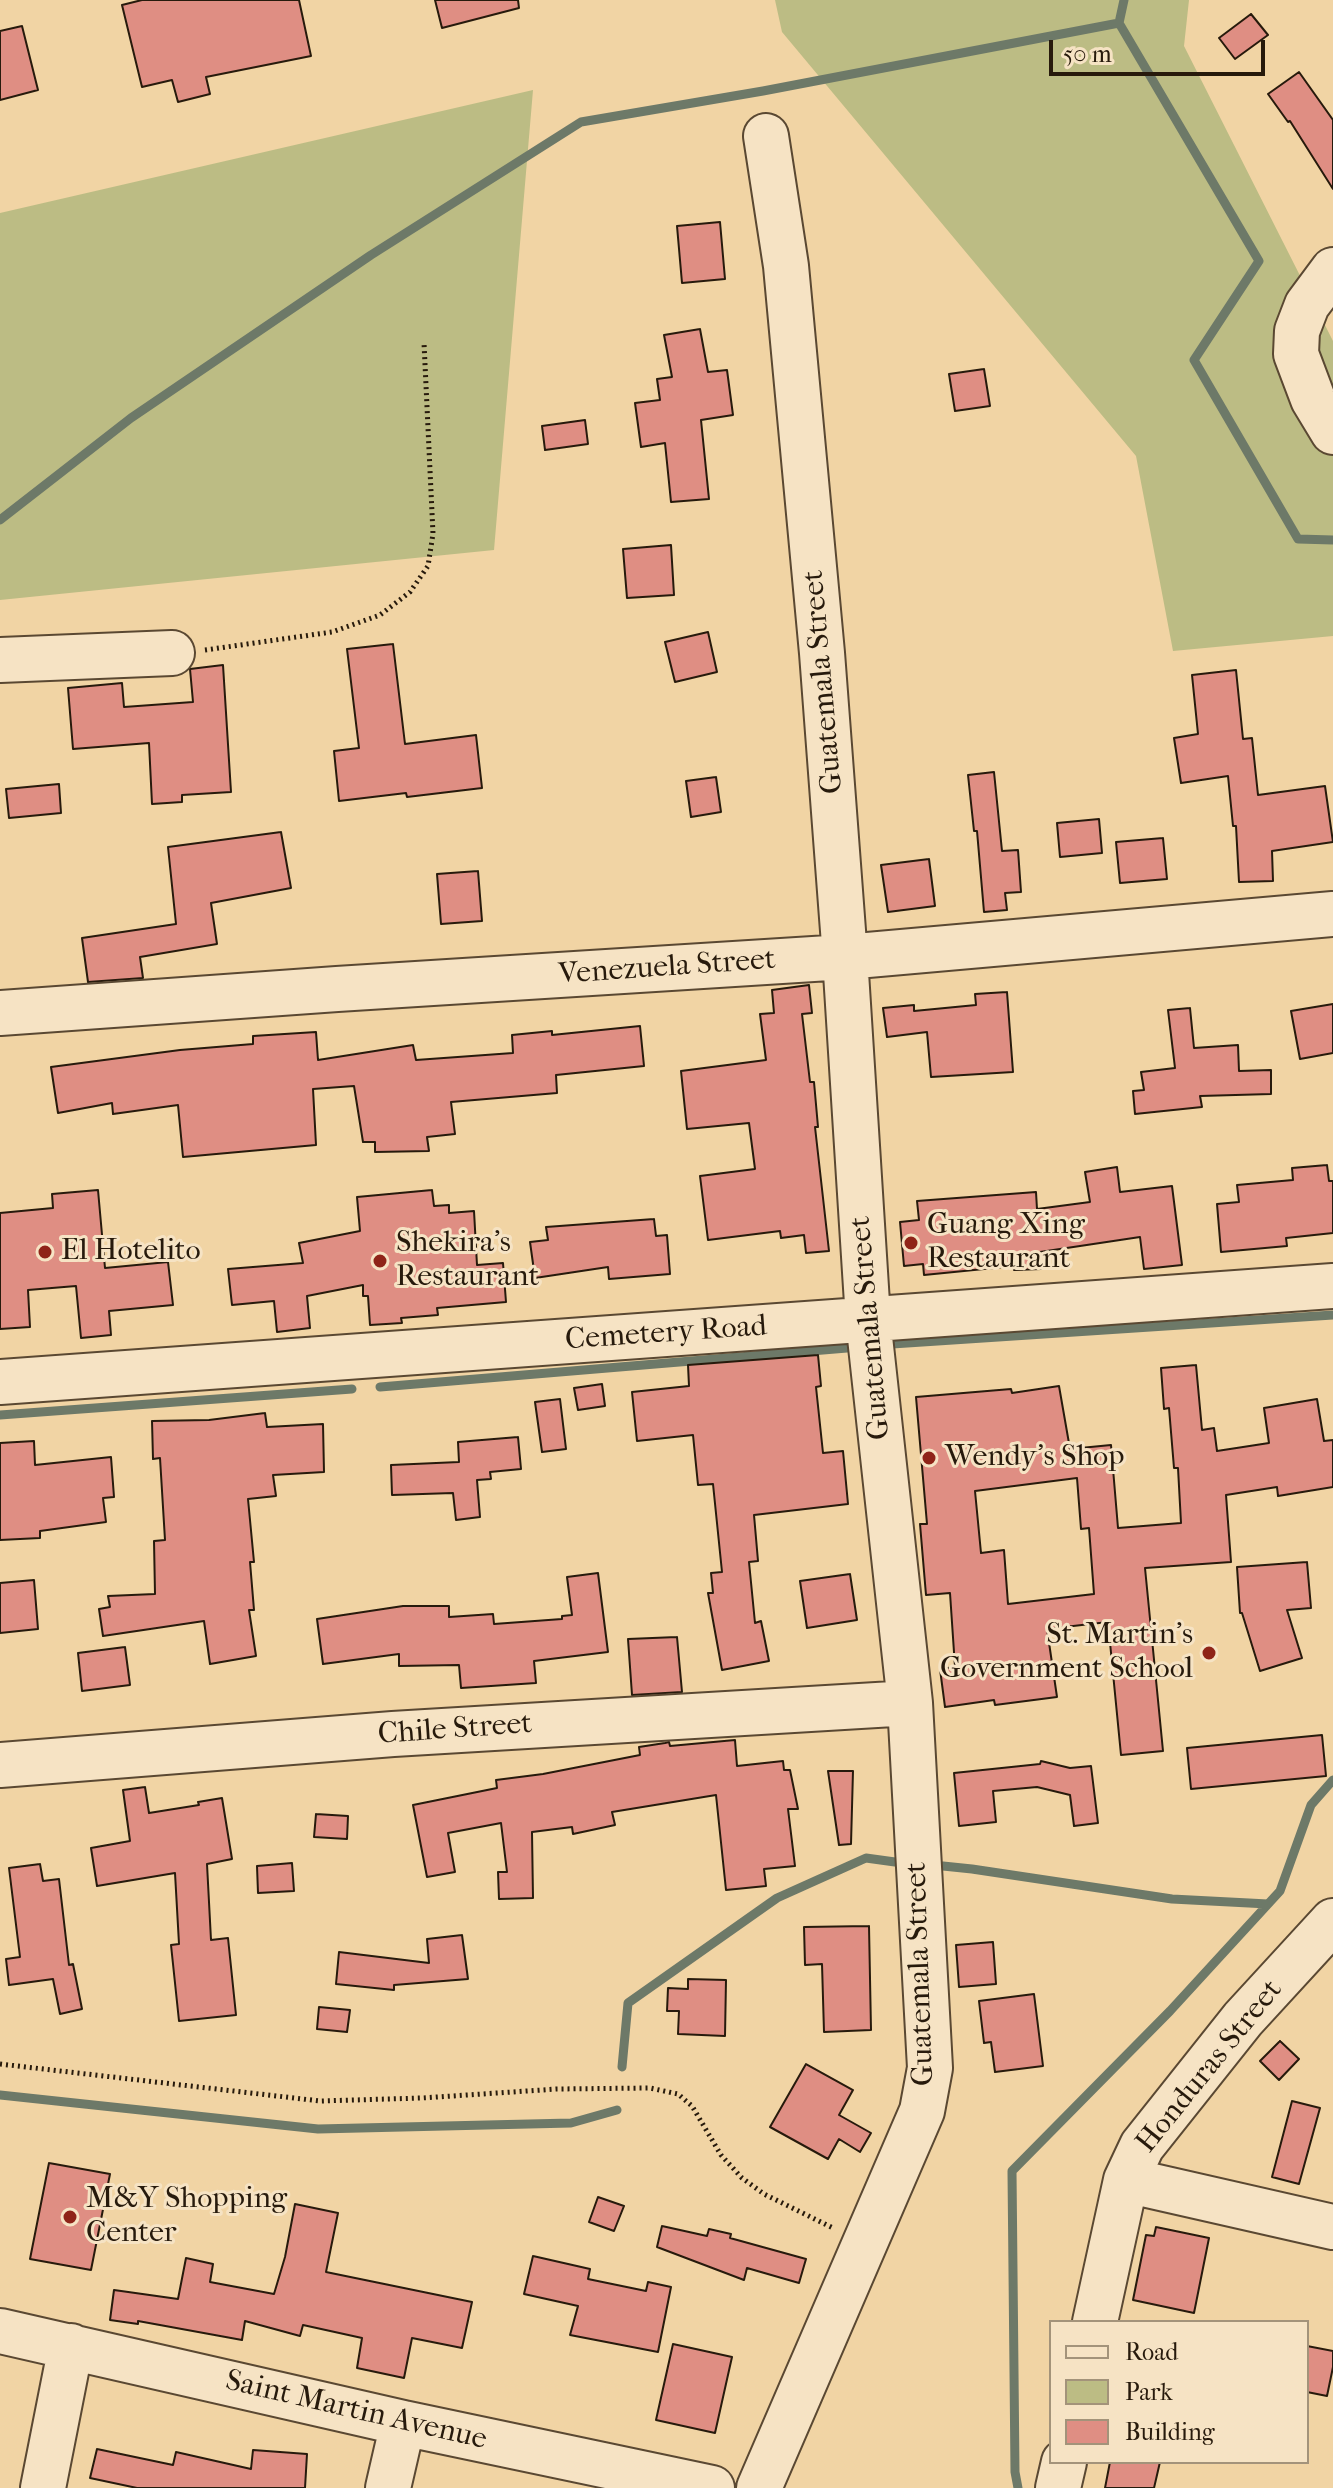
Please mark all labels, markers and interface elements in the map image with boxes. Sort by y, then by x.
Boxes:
scale bar [1053,24,1269,74]
text: 50 m [1063,40,1112,68]
street label: Guatemala Street [796,569,852,795]
street label: Venezuela Street [557,942,777,994]
place label: Guang Xing Restaurant [927,1208,1085,1278]
street label: Guatemala Street [843,1215,899,1441]
place label: Shekira's Restaurant [396,1226,539,1296]
place label: El Hotelito [61,1234,201,1270]
marker: Guang Xing Restaurant [902,1234,920,1252]
marker: El Hotelito [36,1243,54,1261]
marker: Shekira's Restaurant [371,1252,389,1270]
street label: Cemetery Road [564,1309,768,1359]
place label: Wendy's Shop [945,1440,1125,1476]
marker: Wendy's Shop [920,1449,938,1467]
place label: St. Martin's Government School [940,1618,1193,1688]
marker: St. Martin's Government School [1200,1644,1218,1662]
street label: Chile Street [377,1707,533,1753]
street label: Guatemala Street [899,1861,943,2087]
street label: Honduras Street [1129,1973,1291,2161]
place label: M&Y Shopping Center [86,2182,287,2252]
marker: M&Y Shopping Center [61,2208,79,2226]
legend [1049,2320,1309,2464]
text: Road [1125,2338,1178,2366]
street label: Saint Martin Avenue [222,2363,490,2459]
text: Park [1125,2378,1173,2406]
text: Building [1125,2418,1215,2446]

